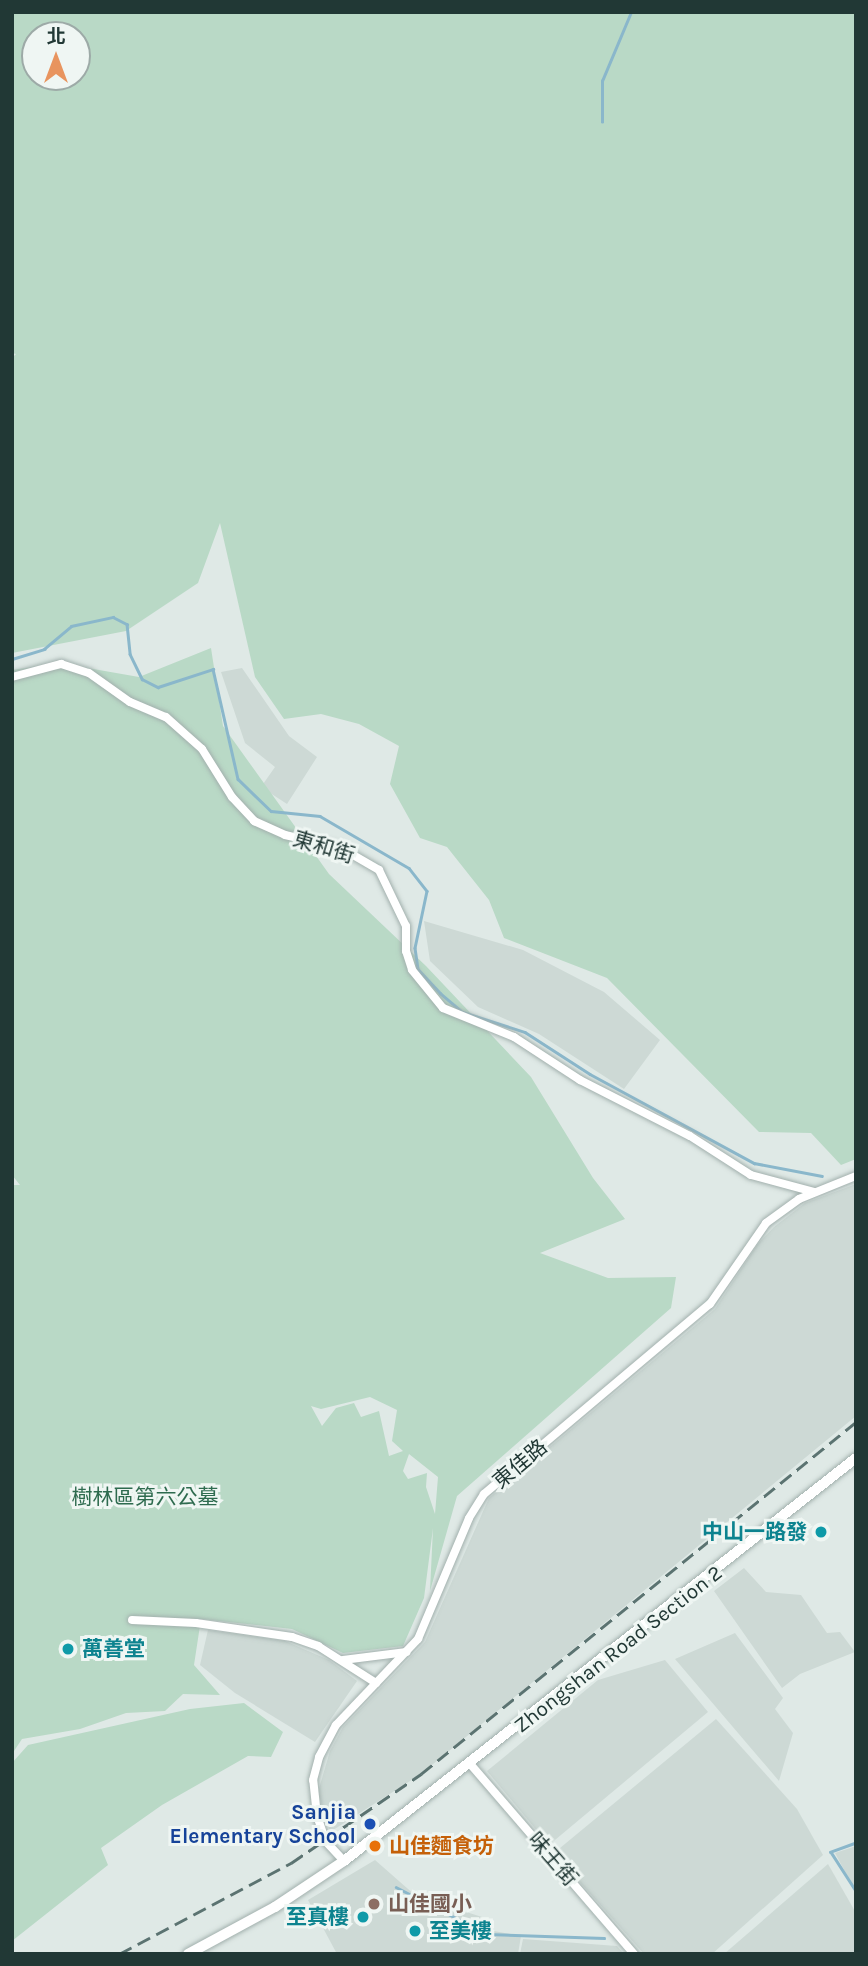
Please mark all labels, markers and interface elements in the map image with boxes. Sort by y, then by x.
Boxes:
north arrow [21,21,91,91]
text: 北 [46,26,66,48]
street label: 東和街 [290,826,358,868]
street label: 東佳路 [488,1434,552,1494]
park label: 樹林區第六公墓 [72,1484,218,1510]
place label: 中山一路發 [702,1519,807,1545]
marker: 中山一路發 [813,1524,829,1540]
street label: Zhongshan Road Section 2 [509,1560,727,1738]
place label: 萬善堂 [82,1636,145,1662]
marker: 萬善堂 [60,1641,76,1657]
place label: Sanjia Elementary School [170,1799,356,1849]
marker: Sanjia Elementary School [362,1816,378,1832]
street label: 味王街 [523,1827,583,1891]
place label: 山佳麵食坊 [389,1833,494,1859]
marker: 山佳麵食坊 [367,1838,383,1854]
place label: 山佳國小 [388,1891,472,1917]
marker: 山佳國小 [366,1896,382,1912]
place label: 至真樓 [286,1904,349,1930]
marker: 至真樓 [355,1909,371,1925]
place label: 至美樓 [429,1918,492,1944]
marker: 至美樓 [407,1923,423,1939]

